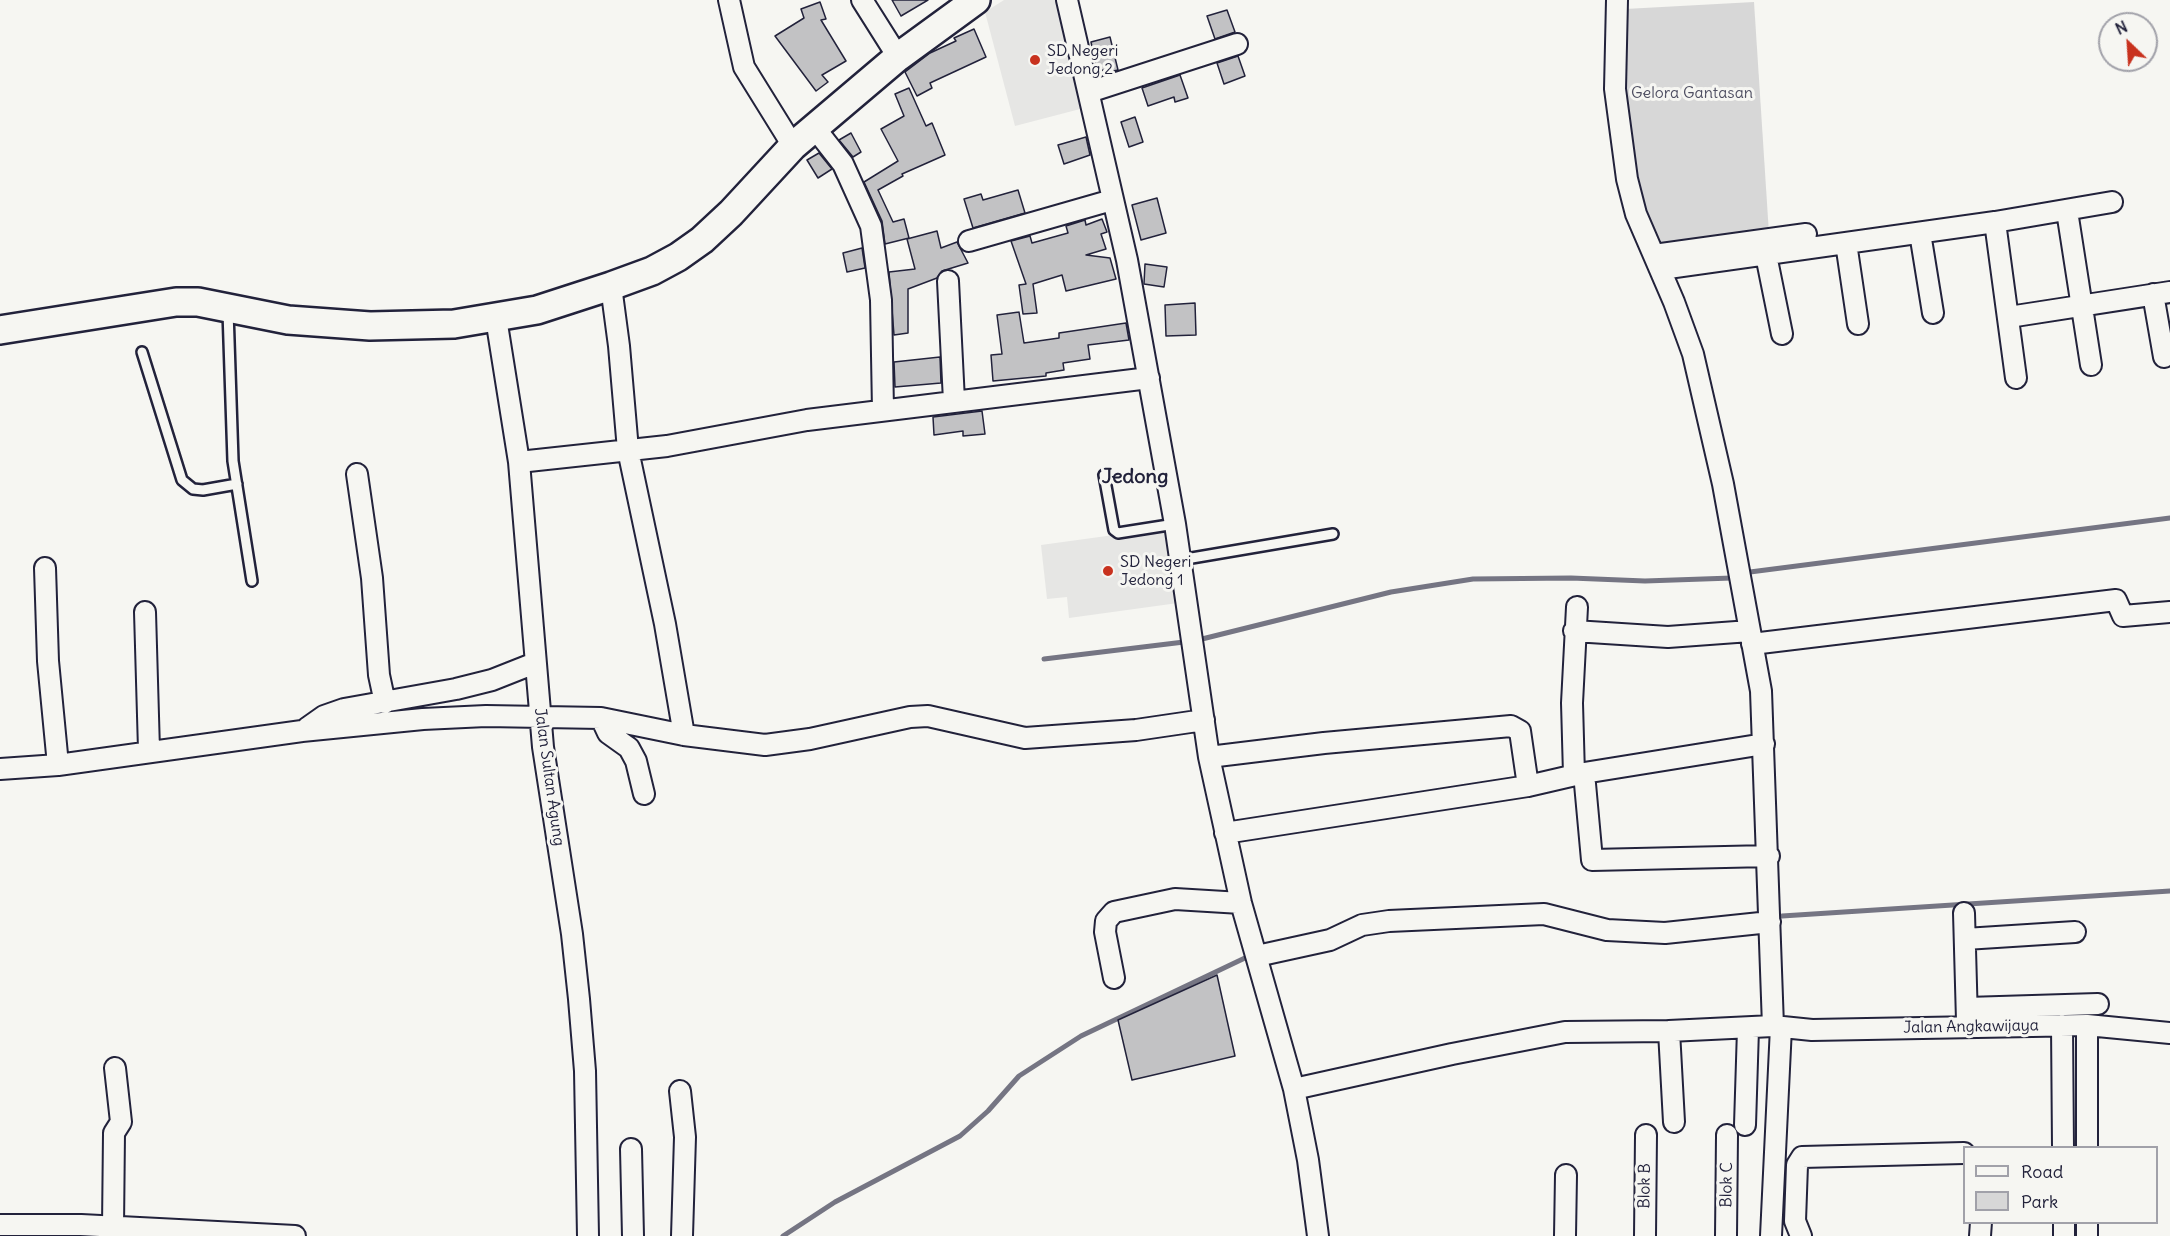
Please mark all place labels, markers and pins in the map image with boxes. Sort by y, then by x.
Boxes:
place label: SD Negeri Jedong 2 [1047,41,1118,79]
marker: SD Negeri Jedong 2 [1028,53,1042,67]
place label: SD Negeri Jedong 1 [1120,552,1191,590]
marker: SD Negeri Jedong 1 [1101,564,1115,578]

